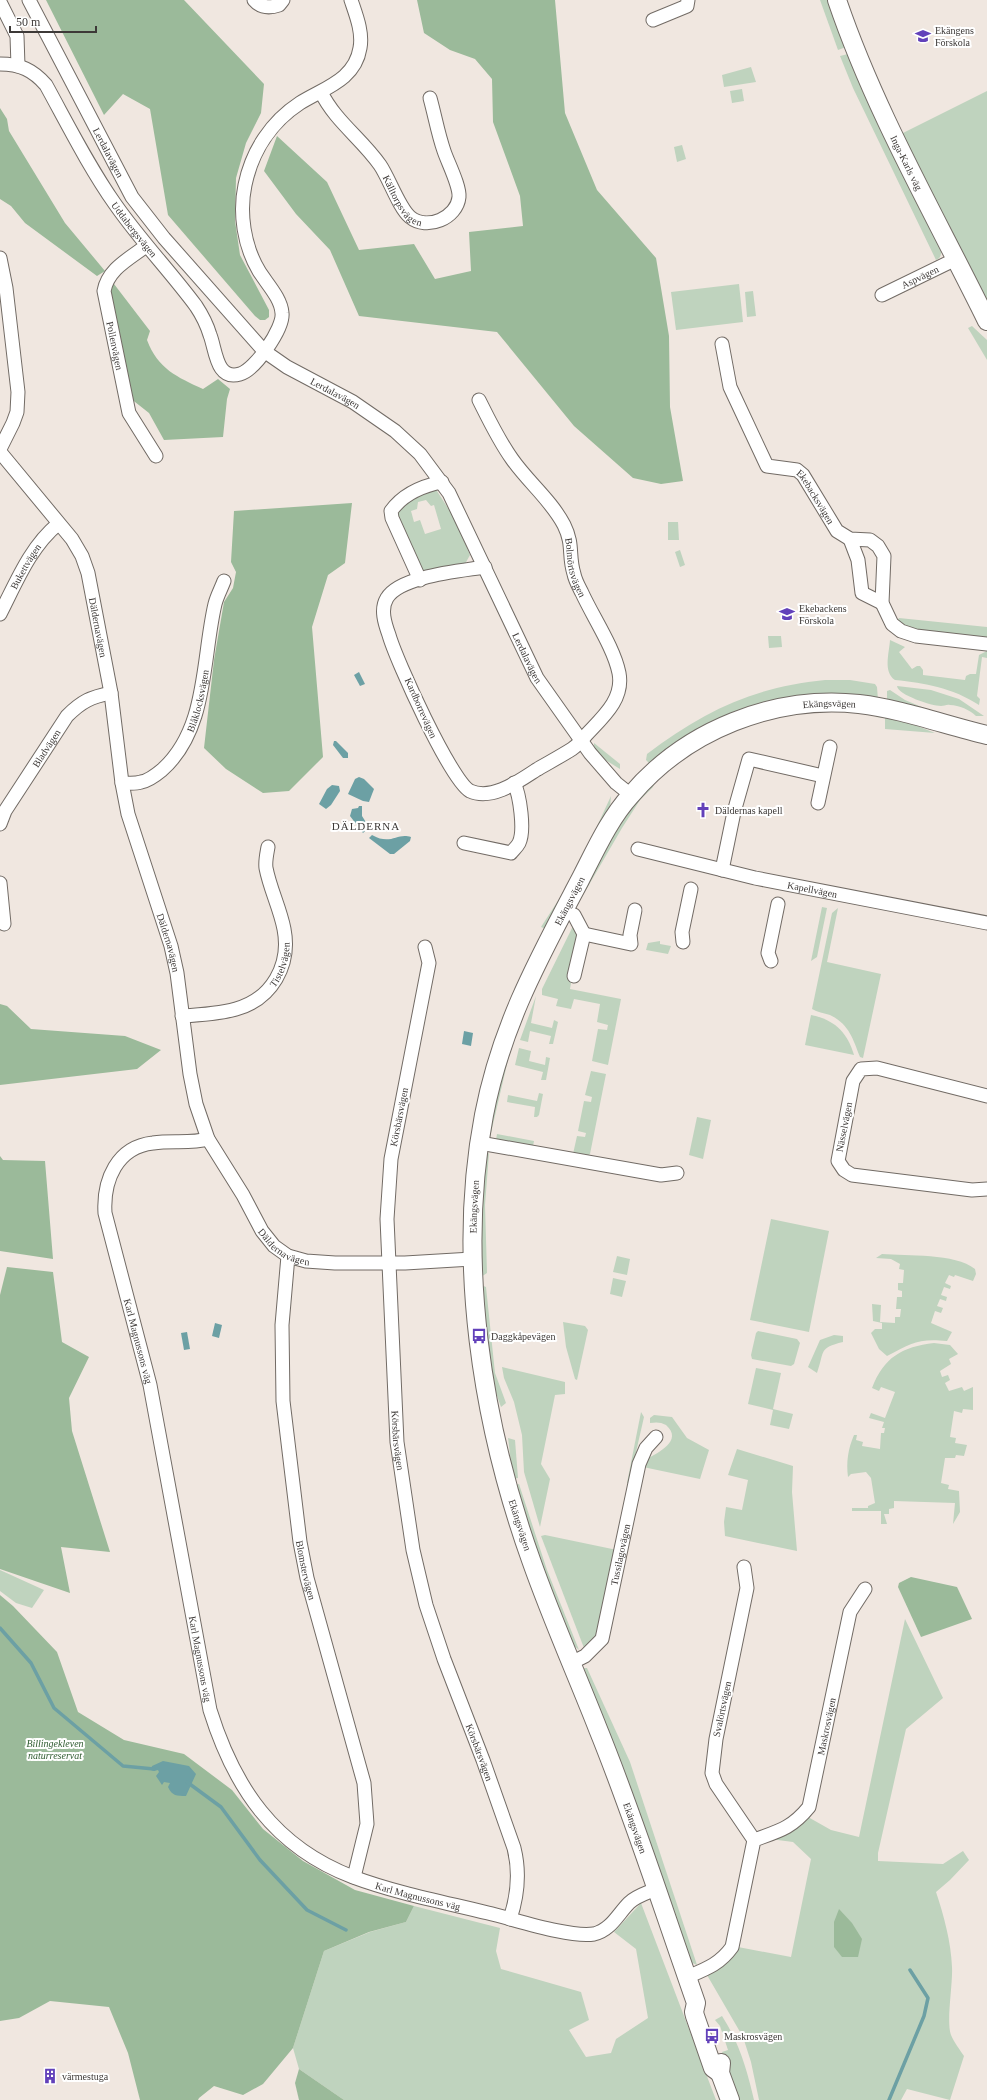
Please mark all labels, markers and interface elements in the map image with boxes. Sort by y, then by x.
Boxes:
scale bar [10,8,96,34]
text: 50 m [16,15,41,29]
place label: Ekängens Förskola [935,25,974,48]
school or university icon: Ekängens Förskola [914,27,932,45]
street label: Lerdalavägen [91,126,126,179]
street label: Inga-Karls väg [889,133,925,192]
street label: Källtorpsvägen [381,173,423,228]
street label: Uddabergsvägen [110,200,160,259]
street label: Aspvägen [899,263,940,290]
street label: Pollenvägen [105,320,126,371]
street label: Lerdalavägen [309,375,362,411]
street label: Ekebacksvägen [795,467,837,526]
street label: Bolmörtsvägen [563,537,589,599]
street label: Bukettvägen [8,541,43,591]
street label: Däldernavägen [87,597,110,658]
place label: Ekebackens Förskola [799,603,847,626]
school or university icon: Ekebackens Förskola [778,605,796,623]
street label: Lerdalavägen [511,631,544,685]
street label: Blåklocksvägen [184,669,210,734]
street label: Kardborrevägen [403,676,439,740]
street label: Ekängsvägen [802,697,856,710]
street label: Bladvägen [30,727,62,769]
church icon: Däldernas kapell [694,801,712,819]
place label: Däldernas kapell [715,805,783,816]
district label: DÄLDERNA [332,820,400,832]
street label: Ekängsvägen [552,874,586,927]
street label: Kapellvägen [787,879,838,899]
street label: Däldernavägen [155,912,182,973]
street label: Tistelvägen [267,942,291,989]
street label: Körsbärsvägen [388,1087,410,1147]
street label: Nässelvägen [834,1101,854,1153]
street label: Ekängsvägen [467,1180,481,1233]
street label: Däldernavägen [256,1226,310,1267]
street label: Karl Magnussons väg [122,1297,155,1385]
bus stop icon: Daggkåpevägen [470,1327,488,1345]
place label: Daggkåpevägen [491,1331,555,1342]
street label: Körsbärsvägen [390,1410,407,1471]
street label: Ekängsvägen [507,1498,533,1552]
street label: Tussilagovägen [608,1523,632,1586]
street label: Blomstervägen [294,1539,318,1601]
street label: Karl Magnussons väg [187,1615,214,1703]
street label: Svalörtsvägen [711,1680,733,1738]
street label: Maskrosvägen [815,1697,837,1756]
street label: Körsbärsvägen [464,1722,495,1782]
park label: Billingekleven naturreservat [26,1738,84,1761]
street label: Ekängsvägen [621,1801,649,1855]
street label: Karl Magnussons väg [374,1879,462,1912]
bus stop icon: Maskrosvägen [703,2027,721,2045]
place label: Maskrosvägen [724,2031,782,2042]
building icon: värmestuga [41,2067,59,2085]
place label: värmestuga [62,2071,109,2082]

